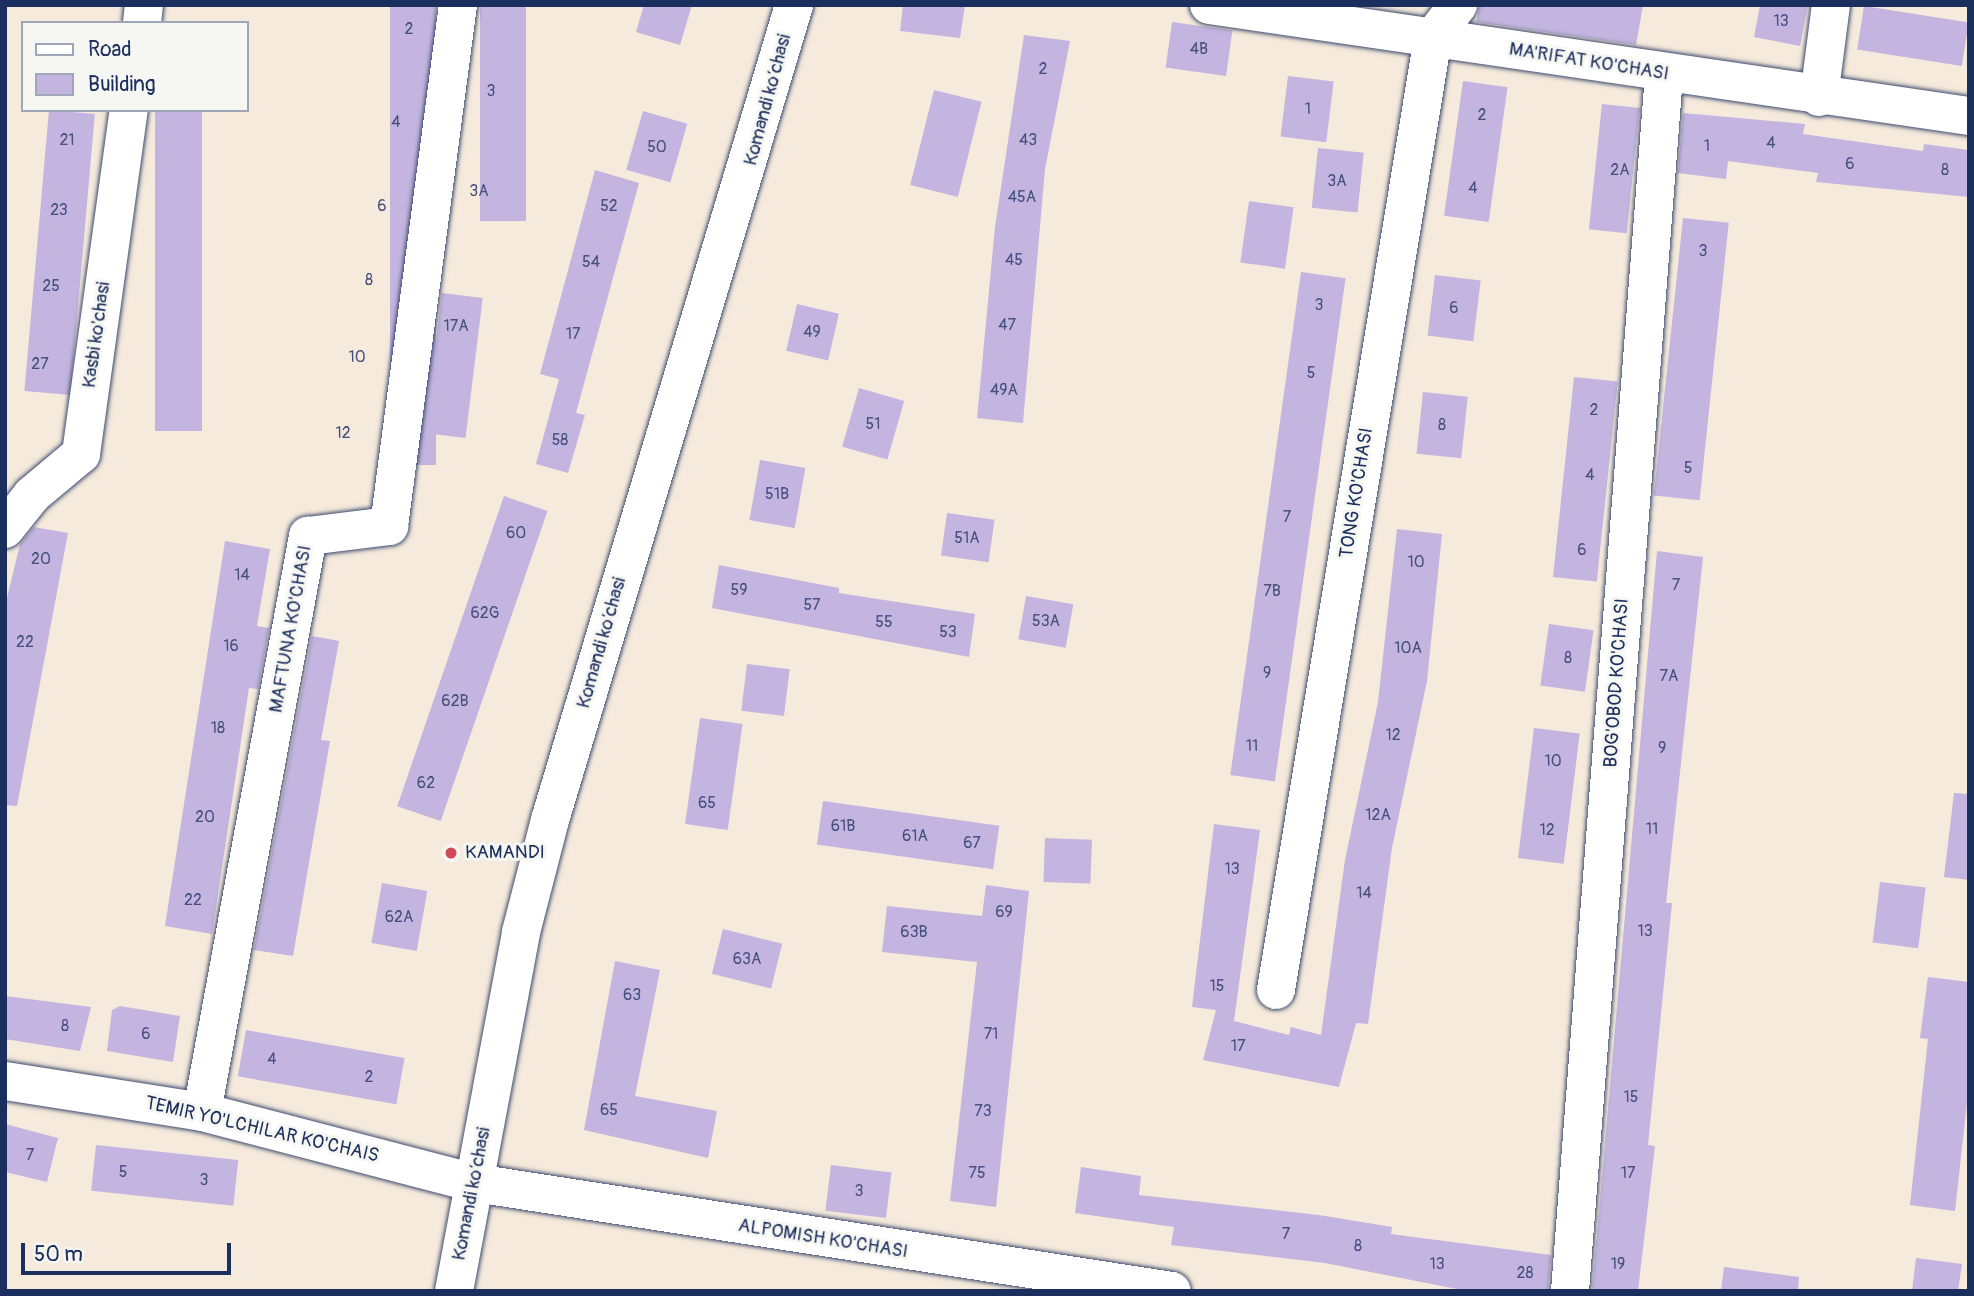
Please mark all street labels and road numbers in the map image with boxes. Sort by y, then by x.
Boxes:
street label: Komandi ko‘chasi [740,32,796,168]
street label: MA'RIFAT KO'CHASI [1507,38,1671,86]
street label: Kasbi ko'chasi [78,281,116,389]
street label: TONG KO'CHASI [1335,426,1379,560]
street label: MAFTUNA KO'CHASI [265,543,317,715]
street label: Komandi ko‘chasi [572,575,632,711]
street label: BOG'OBOD KO'CHASI [1600,597,1634,769]
street label: TEMIR YO'LCHILAR KO'CHAIS [143,1092,381,1168]
street label: Komandi ko‘chasi [448,1126,496,1262]
street label: ALPOMISH KO'CHASI [736,1214,910,1264]

